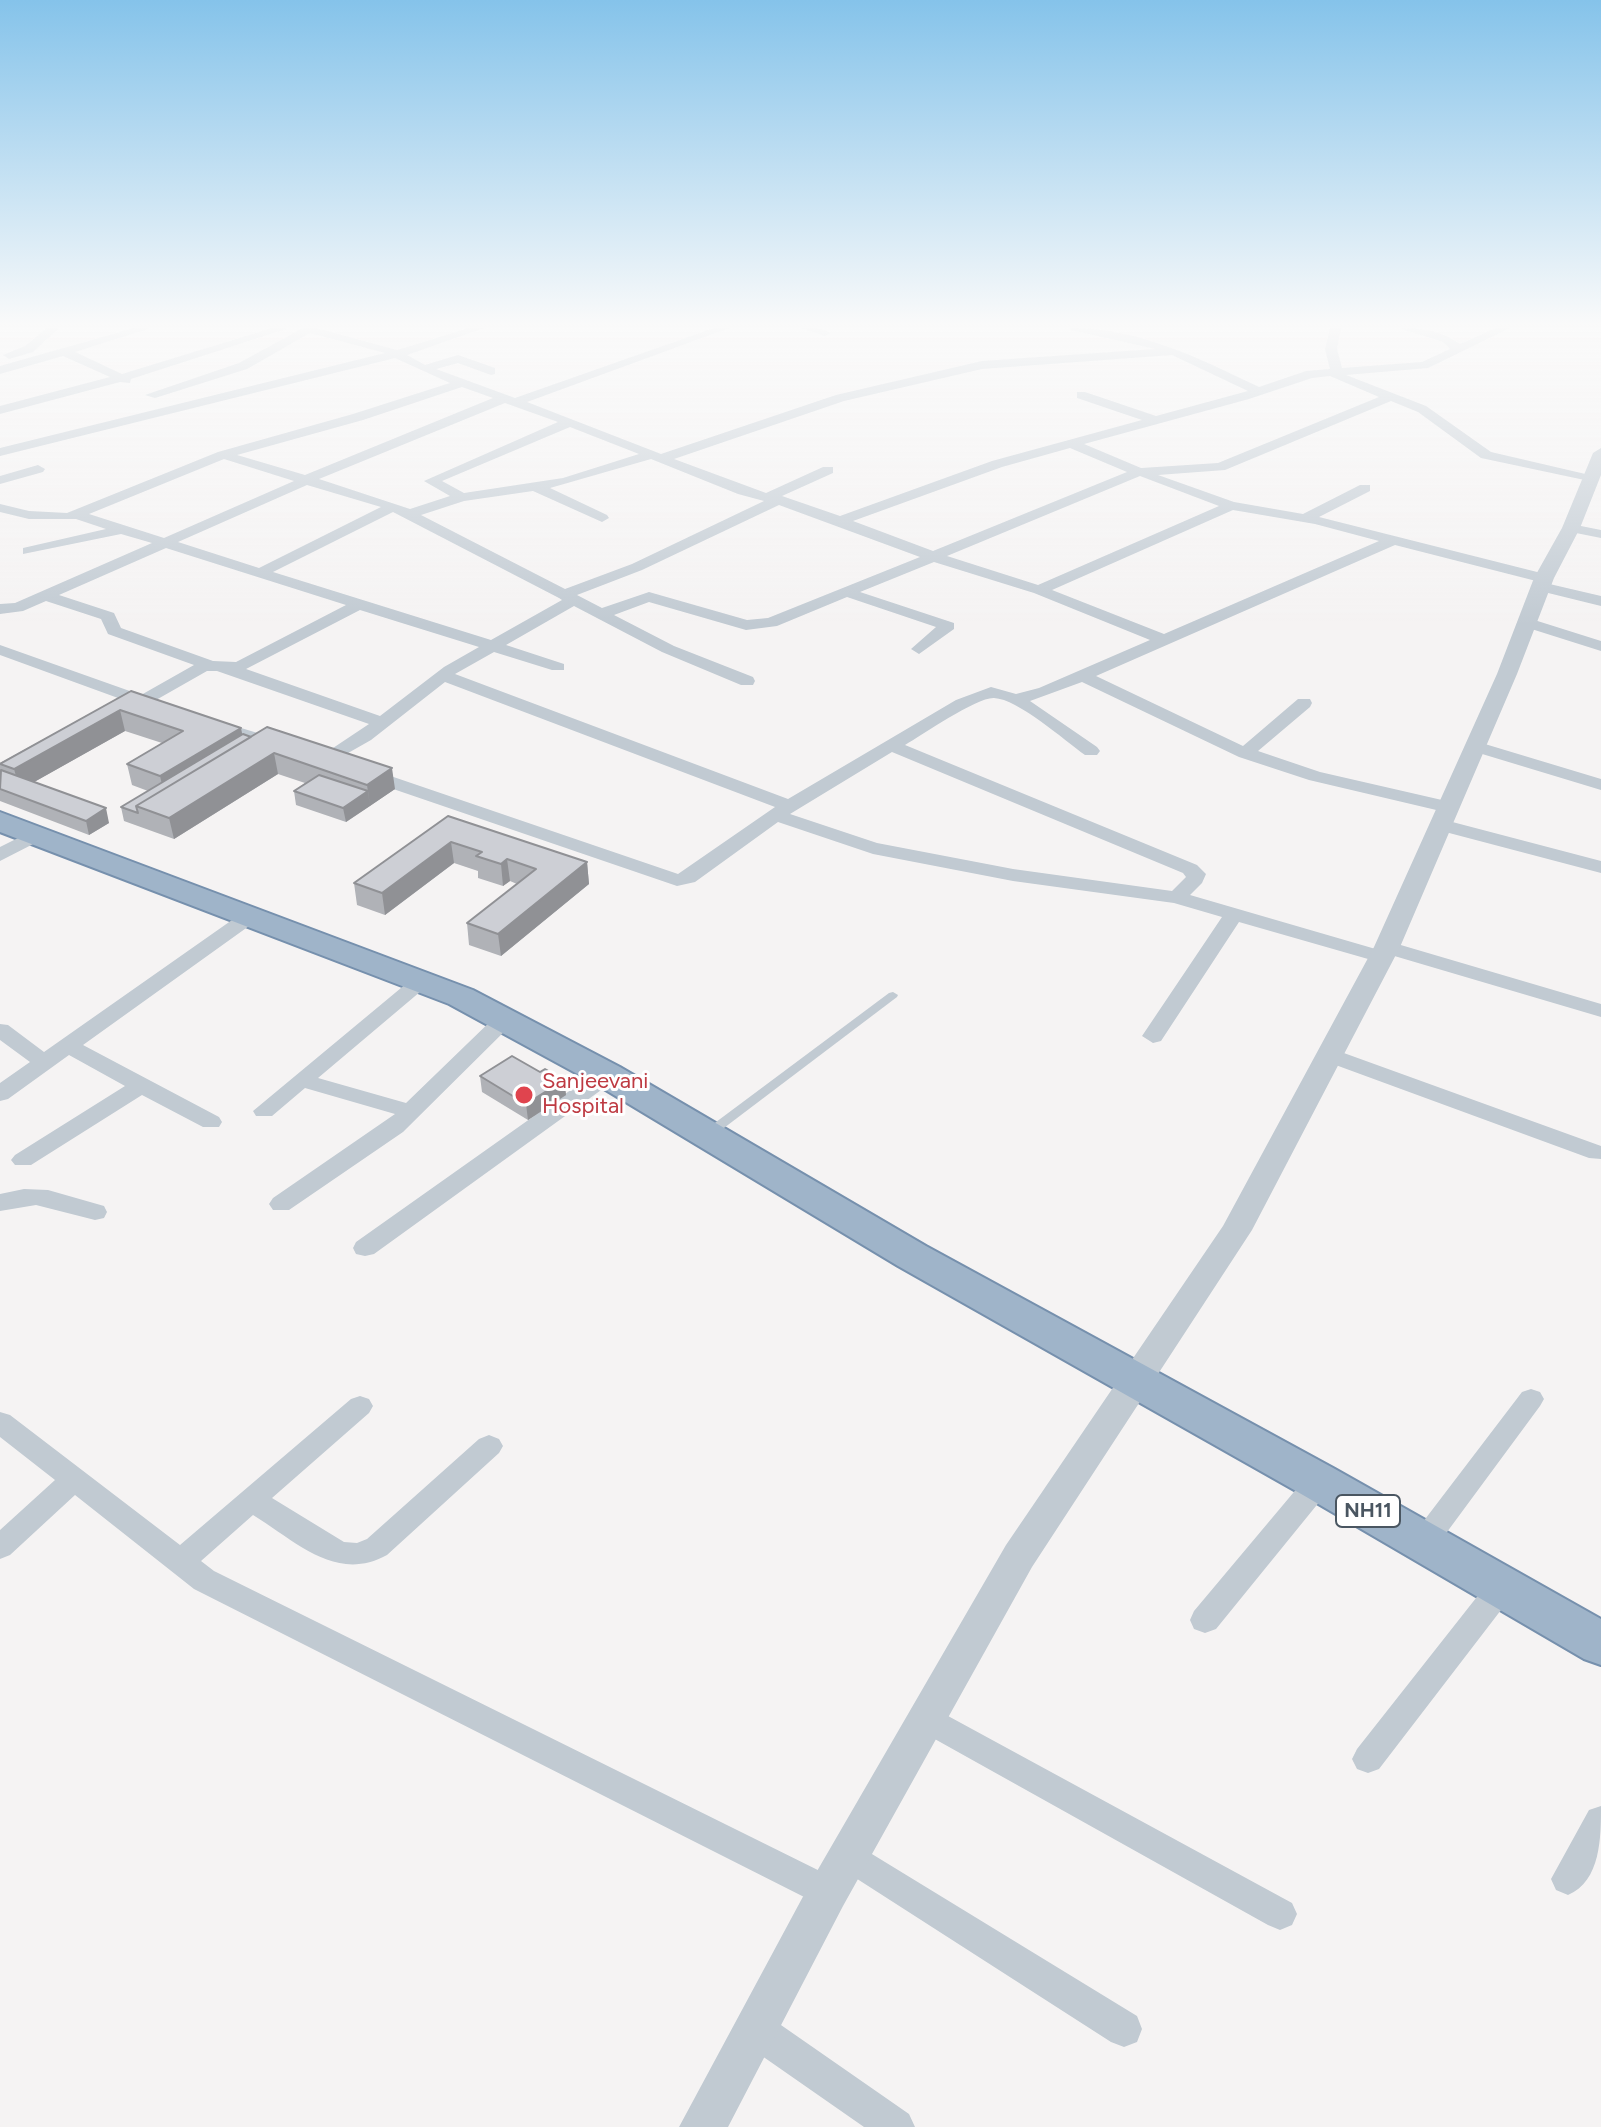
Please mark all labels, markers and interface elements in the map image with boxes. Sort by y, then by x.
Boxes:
place label: Sanjeevani Hospital [542,1069,648,1120]
marker: Sanjeevani Hospital [513,1084,535,1106]
road number: NH11 [1336,1495,1400,1527]

